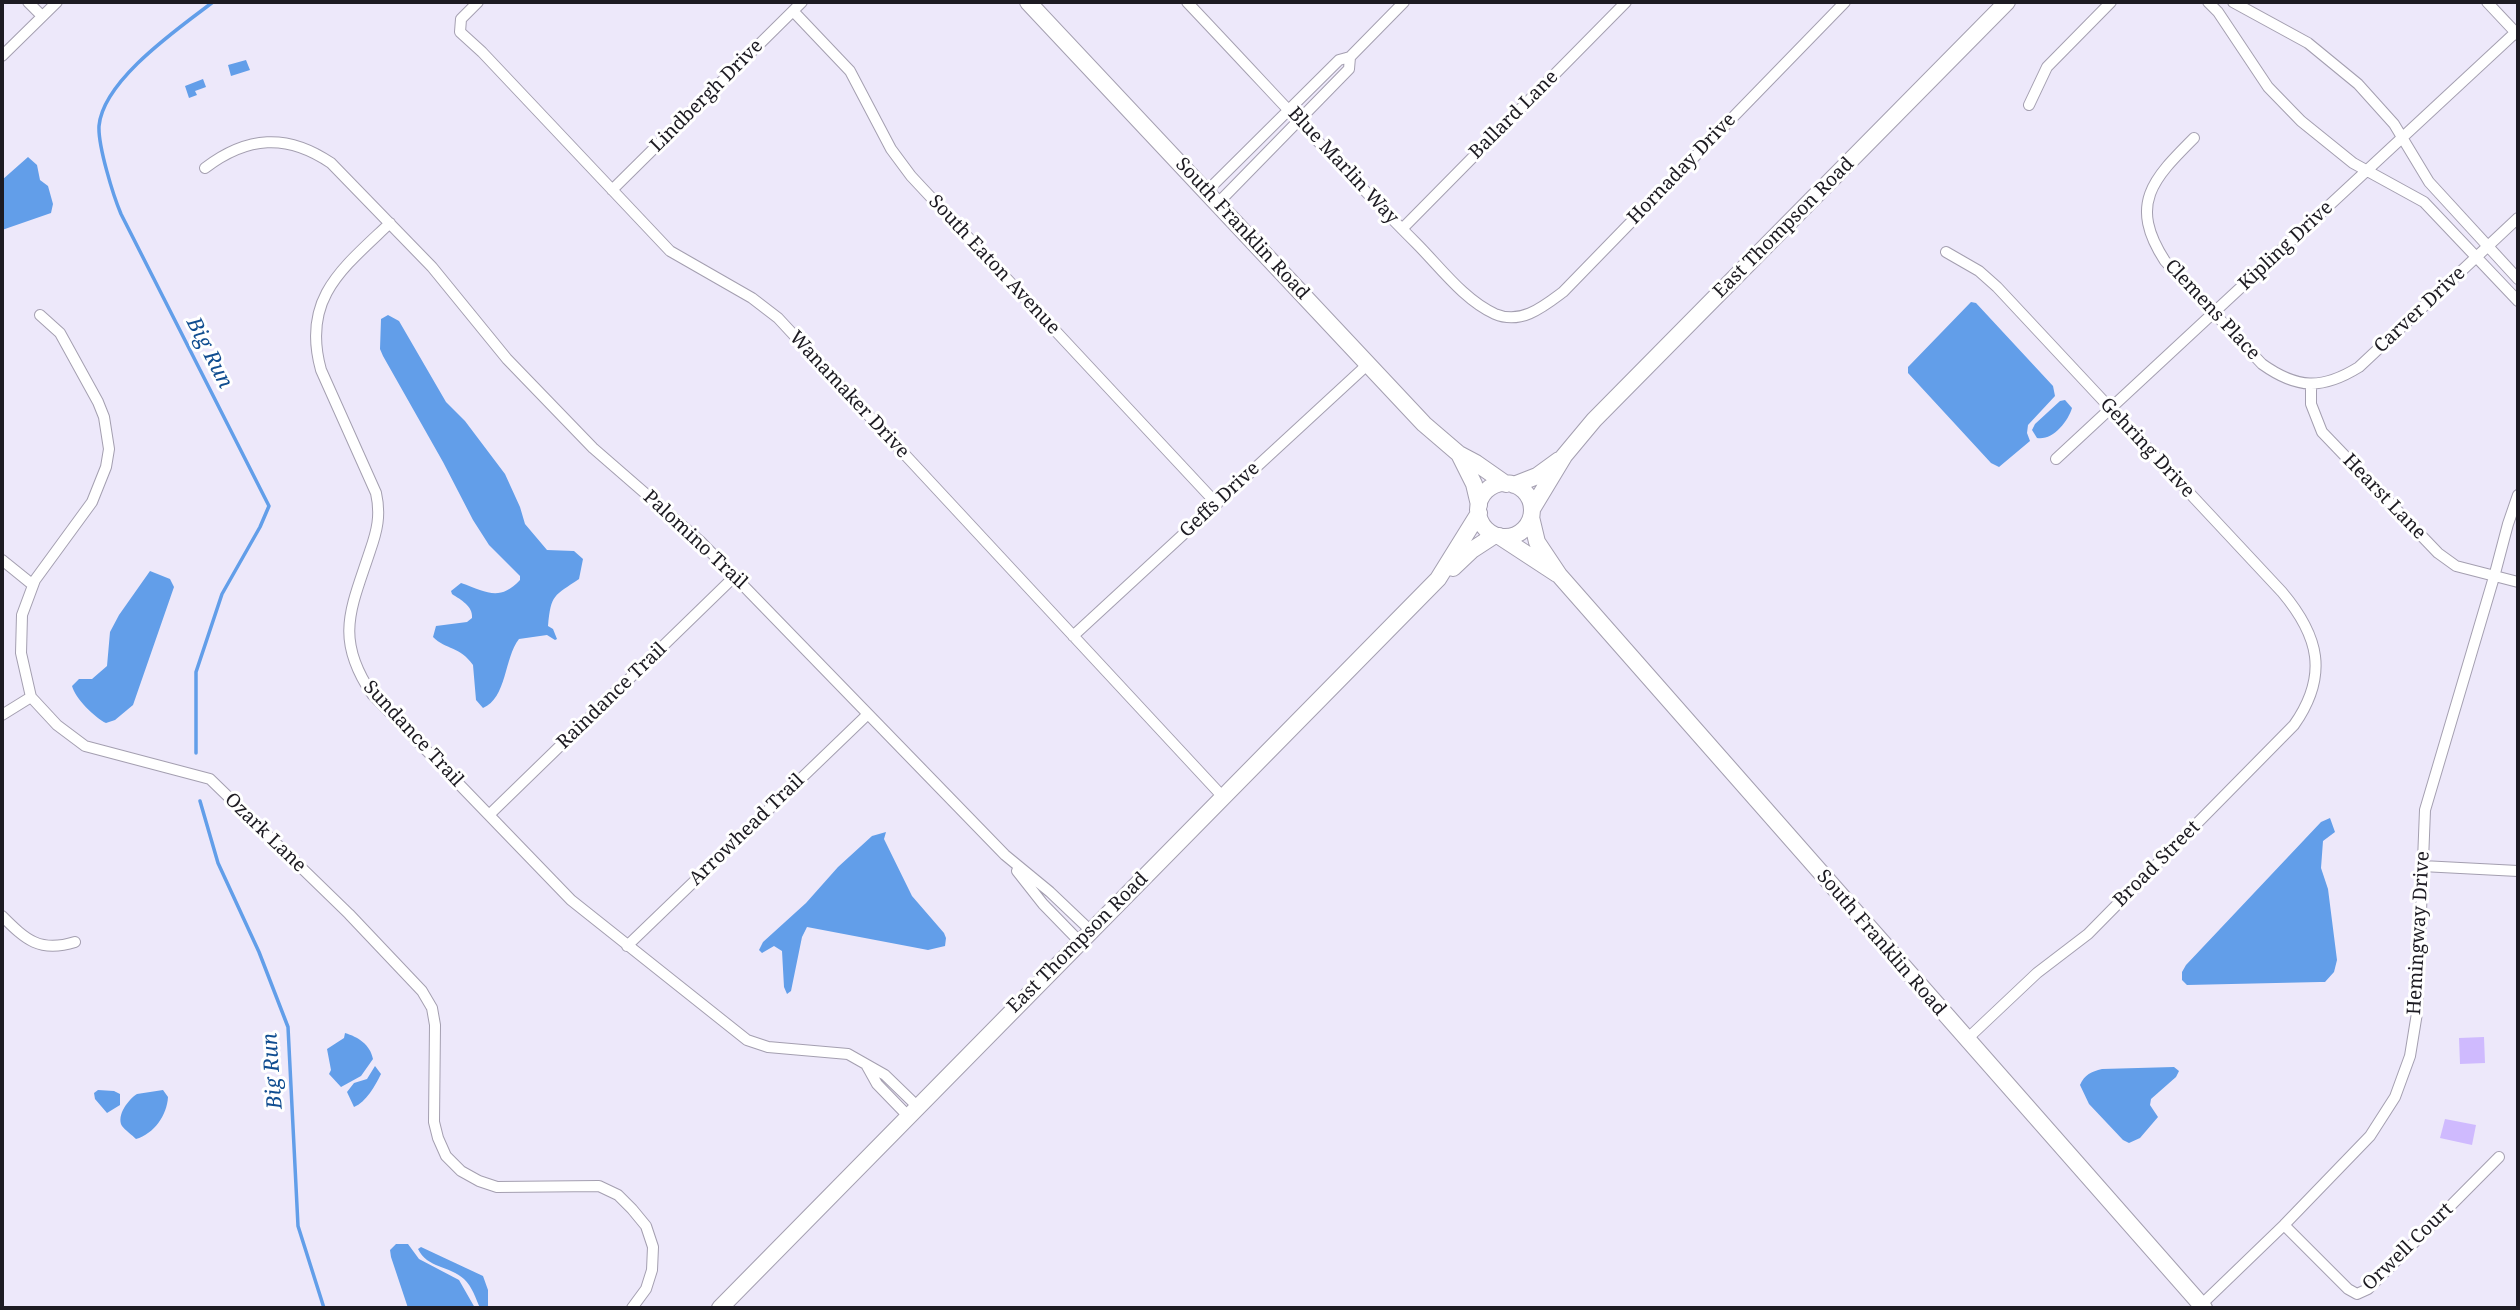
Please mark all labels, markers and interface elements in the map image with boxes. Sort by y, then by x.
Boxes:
street label: Lindbergh Drive [646,35,768,157]
street label: Ballard Lane [1465,66,1563,164]
street label: Blue Marlin Way [1283,103,1403,229]
street label: Hornaday Drive [1623,109,1741,229]
street label: South Franklin Road [1170,153,1314,305]
street label: East Thompson Road [1709,153,1859,303]
street label: South Eaton Avenue [923,191,1065,339]
street label: Kipling Drive [2234,197,2338,295]
street label: Clemens Place [2160,255,2264,365]
street label: Carver Drive [2370,262,2470,358]
water label: Big Run [180,313,238,393]
street label: Wanamaker Drive [784,327,914,463]
street label: Gehring Drive [2095,393,2199,503]
street label: Hearst Lane [2338,450,2430,544]
street label: Geffs Drive [1175,457,1265,543]
street label: Palomino Trail [638,486,752,594]
street label: Raindance Trail [552,638,672,754]
street label: Sundance Trail [358,676,468,792]
street label: Arrowhead Trail [685,769,809,891]
street label: Ozark Lane [220,789,310,877]
street label: Broad Street [2109,816,2205,912]
street label: Hemingway Drive [2403,850,2435,1016]
street label: South Franklin Road [1811,865,1951,1021]
street label: East Thompson Road [1003,868,1153,1018]
water label: Big Run [258,1032,288,1110]
street label: Orwell Court [2358,1198,2458,1296]

